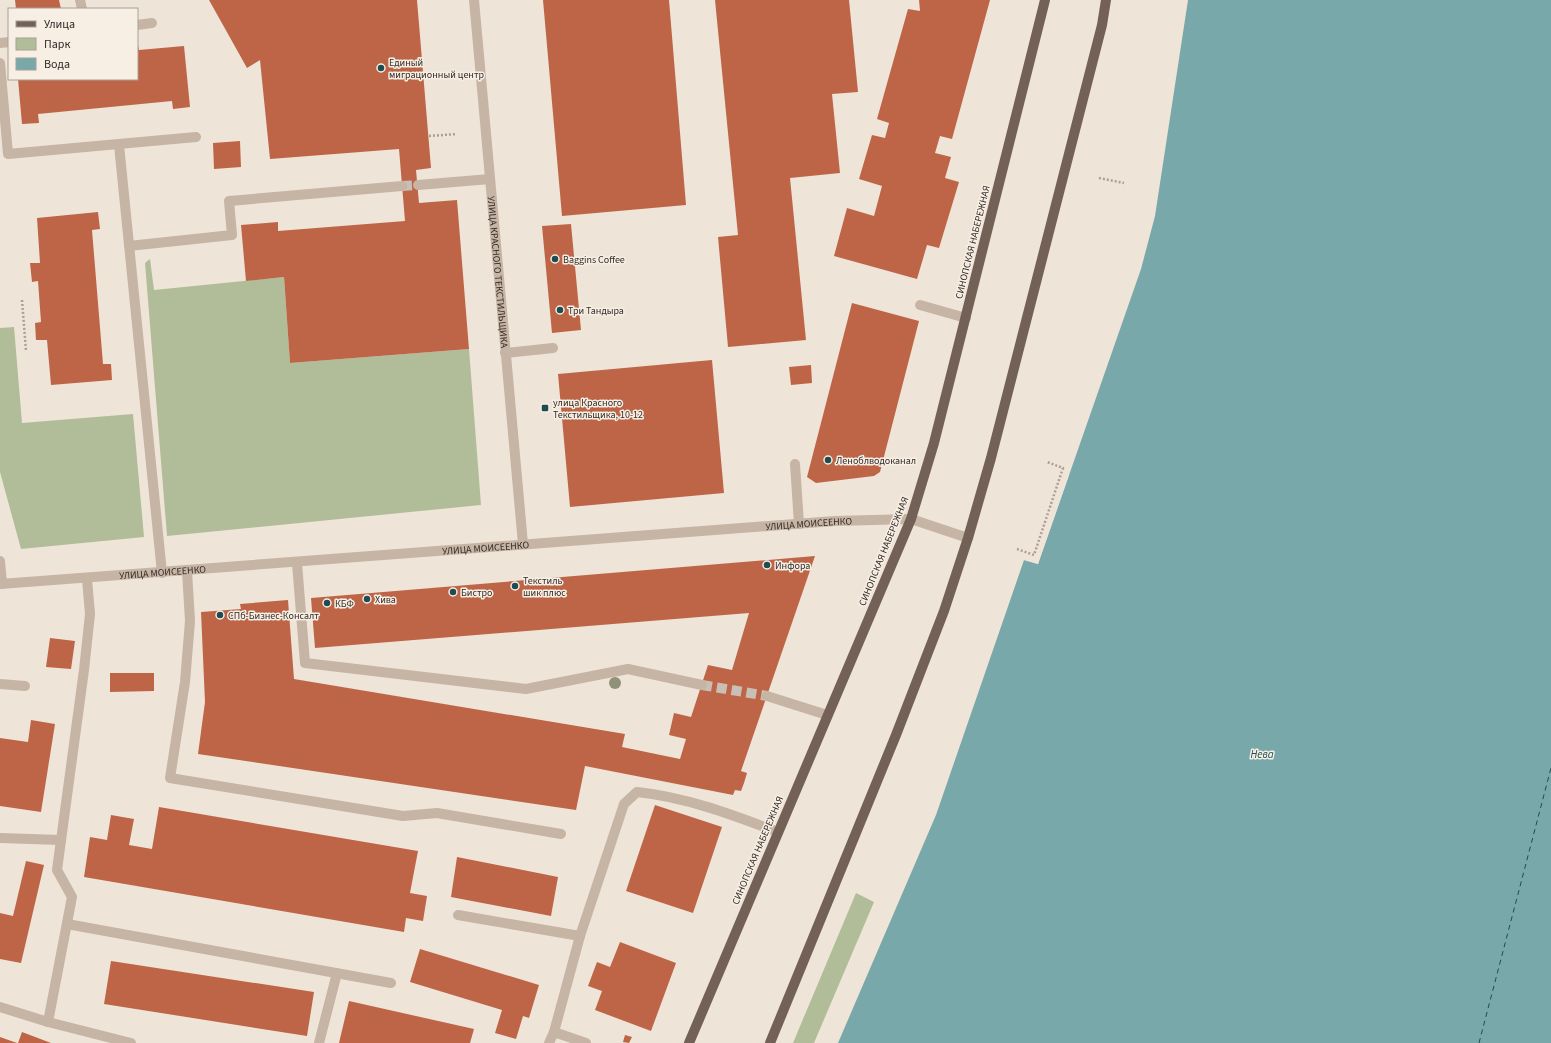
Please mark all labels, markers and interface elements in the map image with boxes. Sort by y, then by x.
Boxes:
legend [8,8,138,80]
text: Улица [44,16,75,33]
text: Парк [44,36,70,53]
text: Вода [44,56,70,73]
place label: Единый миграционный центр [389,56,485,82]
marker: Единый миграционный центр [376,63,386,73]
street label: СИНОПСКАЯ НАБЕРЕЖНАЯ [952,184,994,301]
street label: УЛИЦА КРАСНОГО ТЕКСТИЛЬЩИКА [484,195,511,349]
place label: Baggins Coffee [563,253,625,267]
marker: Baggins Coffee [550,254,560,264]
place label: Три Тандыра [568,304,624,318]
marker: Три Тандыра [555,305,565,315]
place label: улица Красного Текстильщика, 10-12 [553,396,643,422]
marker: улица Красного Текстильщика, 10-12 [540,403,550,413]
place label: Леноблводоканал [836,454,916,468]
marker: Леноблводоканал [823,455,833,465]
street label: СИНОПСКАЯ НАБЕРЕЖНАЯ [856,495,912,608]
street label: УЛИЦА МОИСЕЕНКО [765,515,853,534]
street label: УЛИЦА МОИСЕЕНКО [442,538,530,559]
place label: Инфора [775,559,810,573]
marker: Инфора [762,560,772,570]
street label: УЛИЦА МОИСЕЕНКО [119,562,207,583]
place label: Текстиль шик плюс [523,574,566,600]
marker: Текстиль шик плюс [510,581,520,591]
place label: Бистро [461,586,492,600]
marker: Бистро [448,587,458,597]
place label: Хива [375,593,396,607]
marker: Хива [362,594,372,604]
place label: КБФ [335,597,354,611]
marker: КБФ [322,598,332,608]
place label: СПб-Бизнес-Консалт [228,609,319,623]
marker: СПб-Бизнес-Консалт [215,610,225,620]
water label: Нева [1250,747,1274,762]
street label: СИНОПСКАЯ НАБЕРЕЖНАЯ [729,794,787,907]

